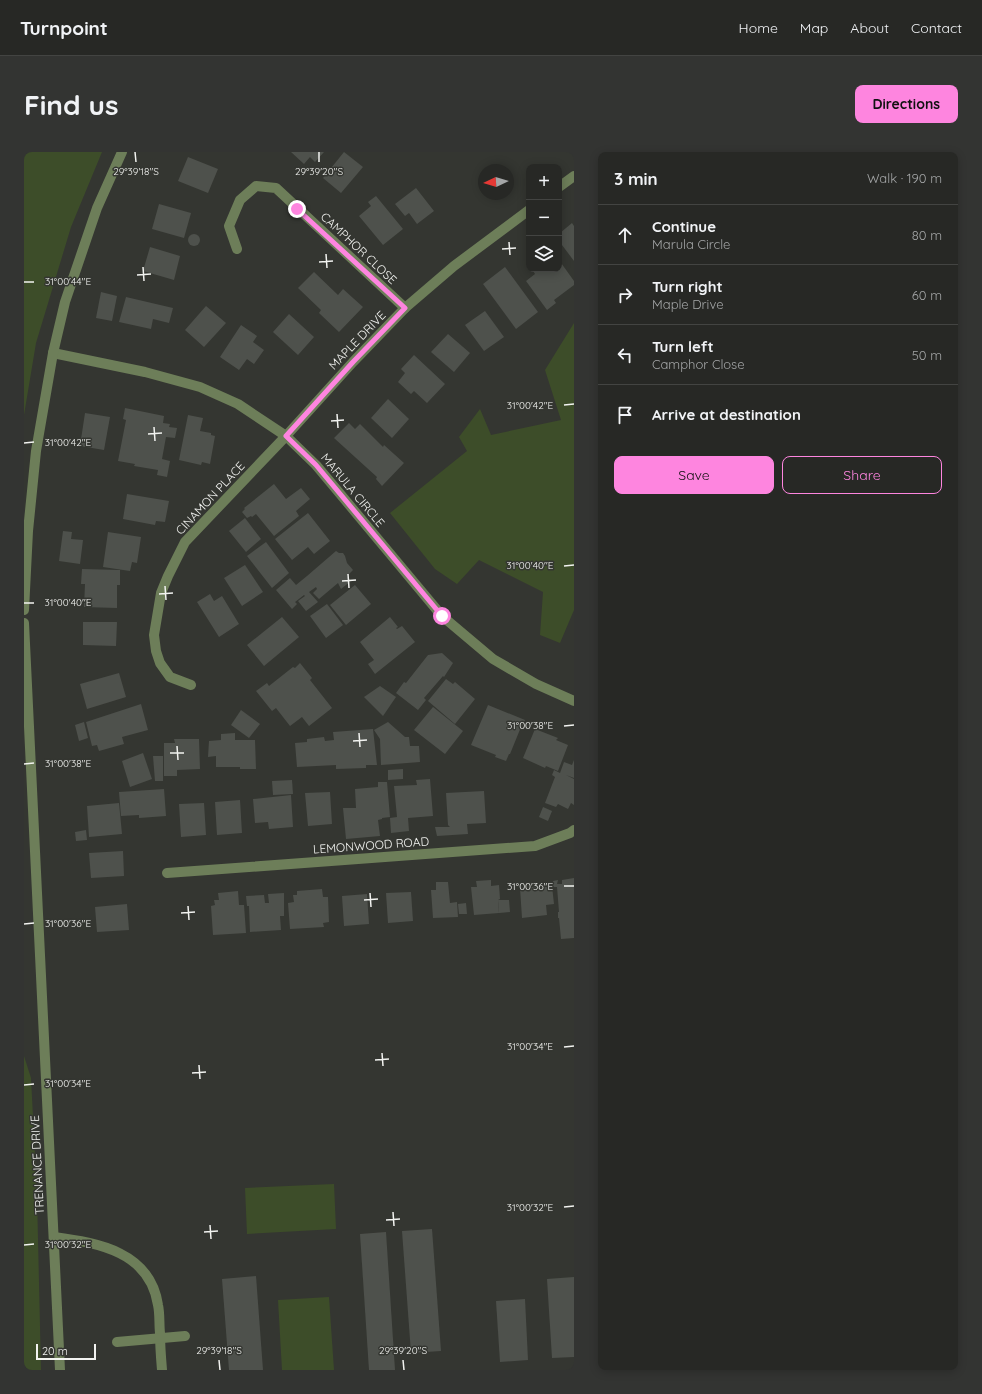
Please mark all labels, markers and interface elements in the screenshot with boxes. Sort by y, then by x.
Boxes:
text: Turnpoint [20,16,108,40]
text: Home [739,19,778,37]
text: Map [800,19,828,37]
text: About [850,19,889,37]
text: Contact [911,19,962,37]
button: Directions [855,85,958,123]
text: Find us [24,87,118,122]
north arrow [478,164,514,200]
map controls [526,164,562,272]
button: + [526,164,562,200]
text: 29°39'18"S [113,165,159,178]
text: 29°39'20"S [295,165,343,178]
text: 3 min [614,168,658,189]
text: Walk · 190 m [867,170,942,186]
route end [288,200,306,218]
button: − [526,200,562,236]
street label: CAMPHOR CLOSE [318,209,400,287]
text: Continue [652,217,716,236]
icon: ahead [614,224,636,246]
text: 80 m [912,227,942,243]
button: layers [526,236,562,272]
text: Marula Circle [652,236,730,252]
text: 31°00'44"E [45,275,91,288]
text: Turn right [652,277,723,296]
icon: right [614,284,636,306]
text: 60 m [912,287,942,303]
text: Maple Drive [652,296,724,312]
street label: MAPLE DRIVE [325,307,389,372]
text: Turn left [652,337,714,356]
icon: left [614,344,636,366]
text: 50 m [912,347,942,363]
text: Camphor Close [652,356,745,372]
text: 31°00'42"E [507,399,554,412]
icon: arrive [614,404,636,426]
text: Arrive at destination [652,405,801,424]
text: 31°00'42"E [45,436,92,449]
street label: MARULA CIRCLE [318,450,388,530]
button: Save [614,456,774,494]
button: Share [782,456,942,494]
street label: CINAMON PLACE [172,458,248,538]
text: 31°00'40"E [507,559,554,572]
text: 31°00'40"E [45,596,92,609]
route start [433,607,451,625]
text: 31°00'38"E [507,719,553,732]
text: 31°00'38"E [45,757,91,770]
street label: LEMONWOOD ROAD [312,833,430,857]
text: 31°00'36"E [507,880,553,893]
text: 31°00'36"E [45,917,91,930]
text: 31°00'34"E [507,1040,553,1053]
text: 31°00'34"E [45,1077,91,1090]
street label: TRENANCE DRIVE [27,1115,47,1215]
text: 31°00'32"E [507,1201,554,1214]
text: 31°00'32"E [45,1238,92,1251]
scale bar [36,1342,96,1361]
text: 20 m [42,1344,68,1358]
text: 29°39'18"S [196,1344,242,1357]
text: 29°39'20"S [379,1344,427,1357]

